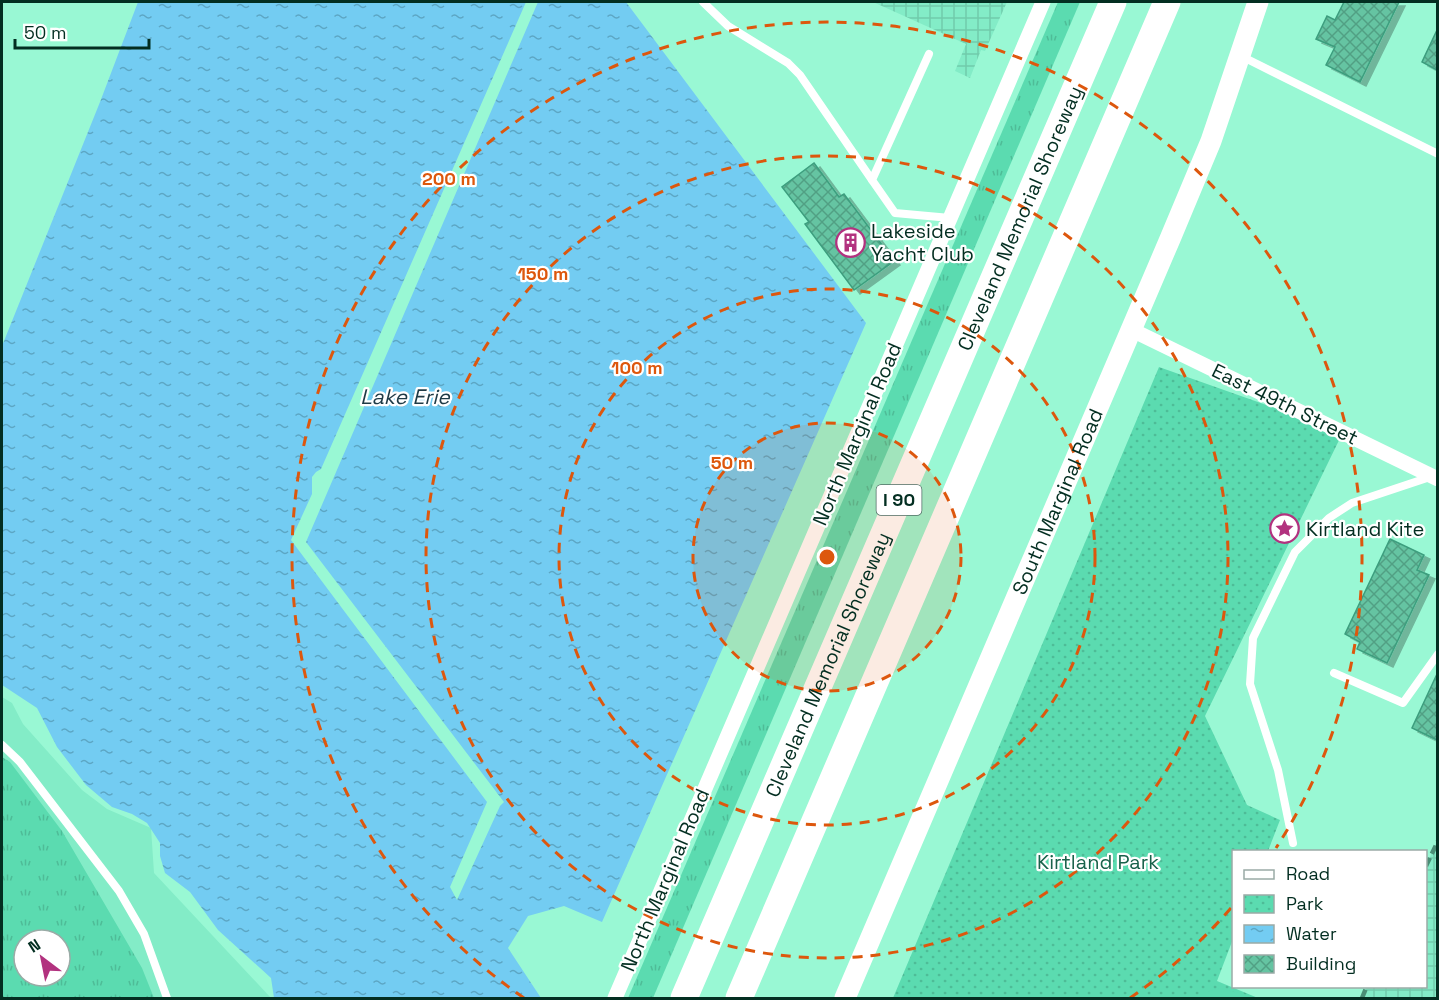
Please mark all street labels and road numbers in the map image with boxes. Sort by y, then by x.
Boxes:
street label: Cleveland Memorial Shoreway [951,82,1088,355]
street label: North Marginal Road [807,339,907,529]
street label: East 49th Street [1207,357,1363,451]
street label: South Marginal Road [1006,404,1109,599]
road number: I 90 [876,485,922,515]
street label: Cleveland Memorial Shoreway [759,528,896,801]
street label: North Marginal Road [615,785,715,975]

